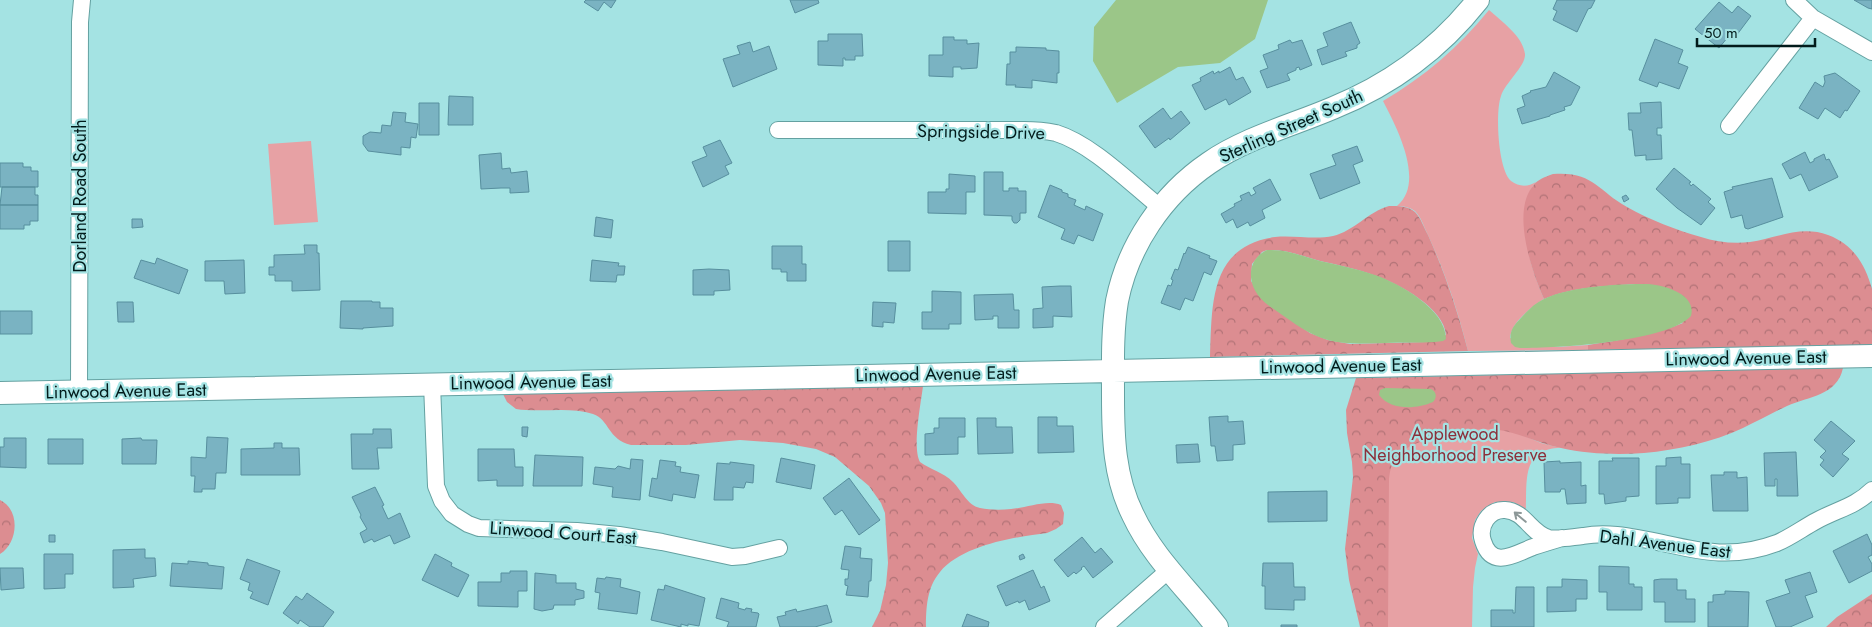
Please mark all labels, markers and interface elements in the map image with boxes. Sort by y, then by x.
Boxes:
scale bar [1697,15,1814,47]
text: 50 m [1704,22,1738,44]
street label: Sterling Street South [1215,83,1367,169]
street label: Springside Drive [917,118,1045,146]
street label: Dorland Road South [67,119,93,273]
street label: Linwood Avenue East [1665,344,1827,372]
street label: Linwood Avenue East [1260,352,1422,380]
street label: Linwood Avenue East [855,360,1017,388]
street label: Linwood Avenue East [450,368,612,396]
street label: Linwood Avenue East [45,377,207,405]
park label: Applewood Neighborhood Preserve [1363,421,1547,468]
one-way arrow [1514,512,1527,523]
street label: Linwood Court East [489,515,638,551]
street label: Dahl Avenue East [1598,523,1733,565]

